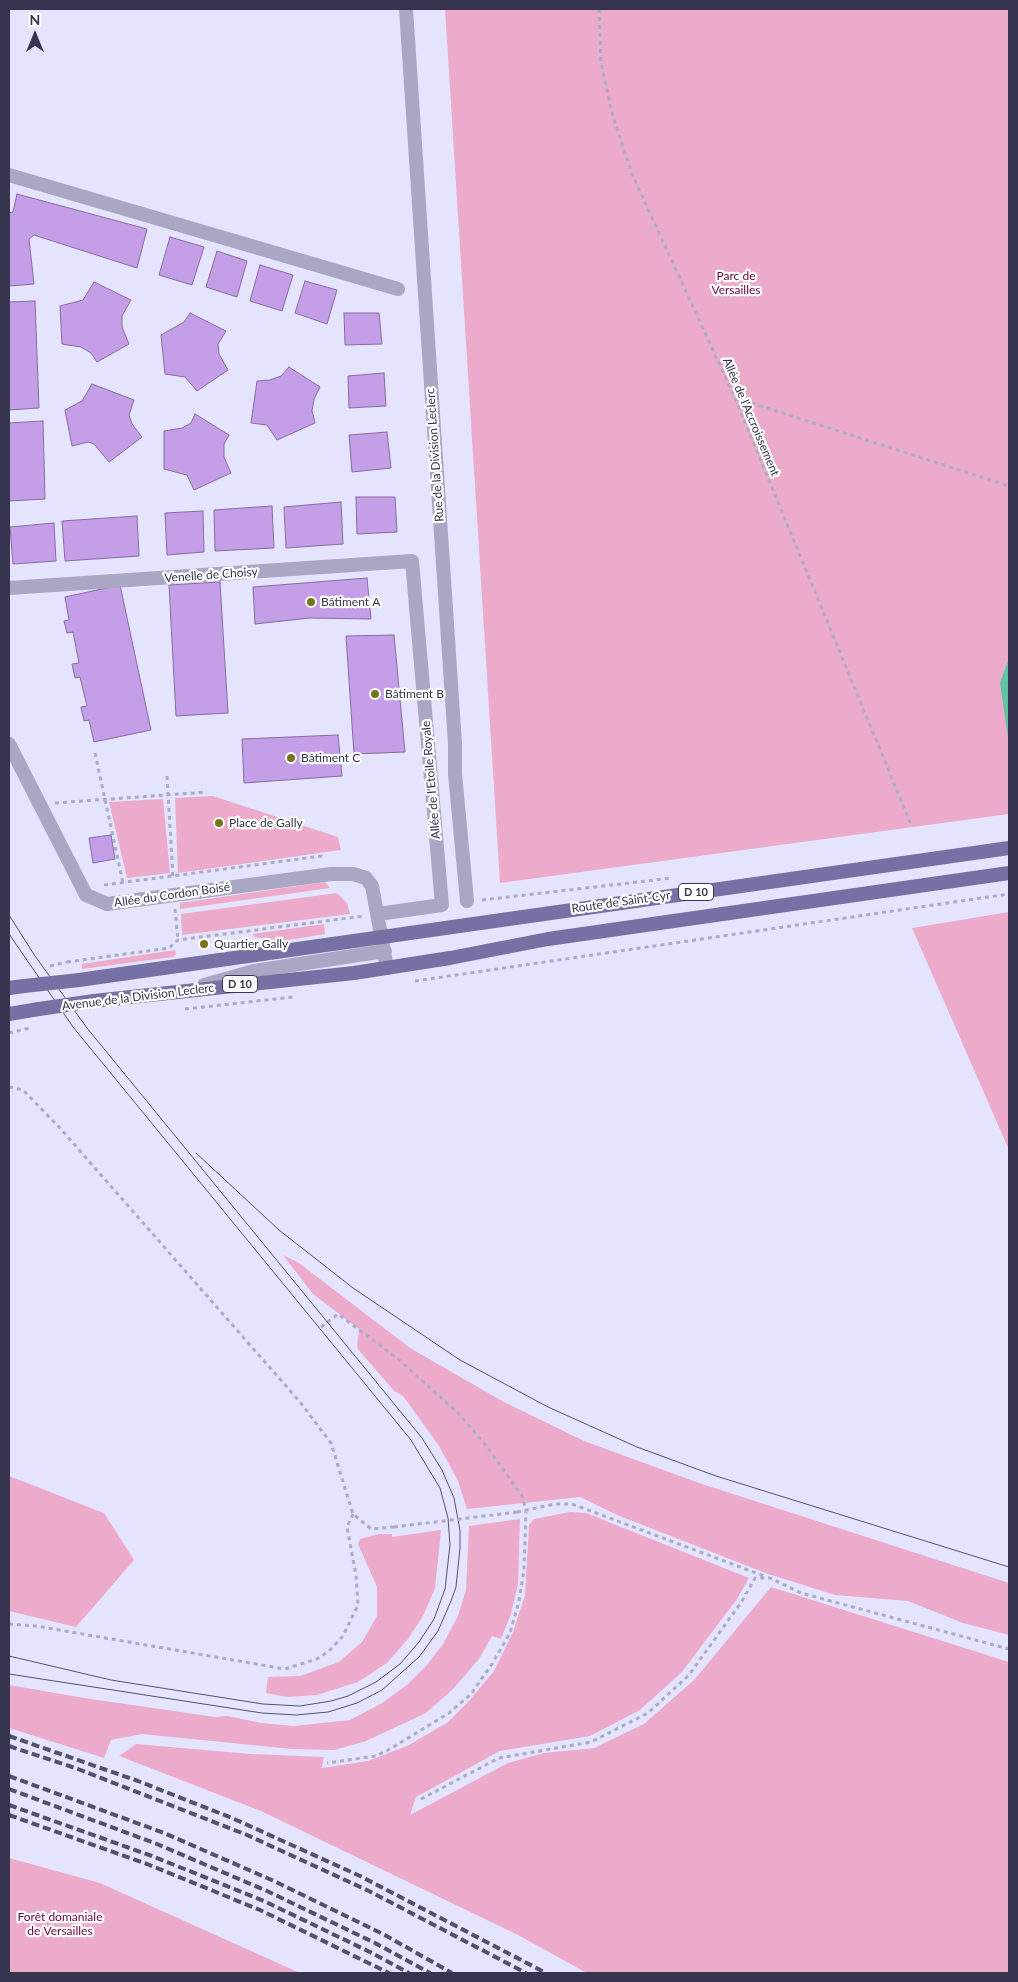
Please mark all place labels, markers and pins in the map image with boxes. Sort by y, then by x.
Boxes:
place label: Bâtiment A [321,595,380,609]
marker: Bâtiment A [305,596,317,608]
place label: Bâtiment B [385,687,444,701]
marker: Bâtiment B [369,688,381,700]
place label: Bâtiment C [301,751,360,765]
marker: Bâtiment C [285,752,297,764]
place label: Place de Gally [229,816,303,830]
marker: Place de Gally [213,817,225,829]
place label: Quartier Gally [214,937,288,951]
marker: Quartier Gally [198,938,210,950]

